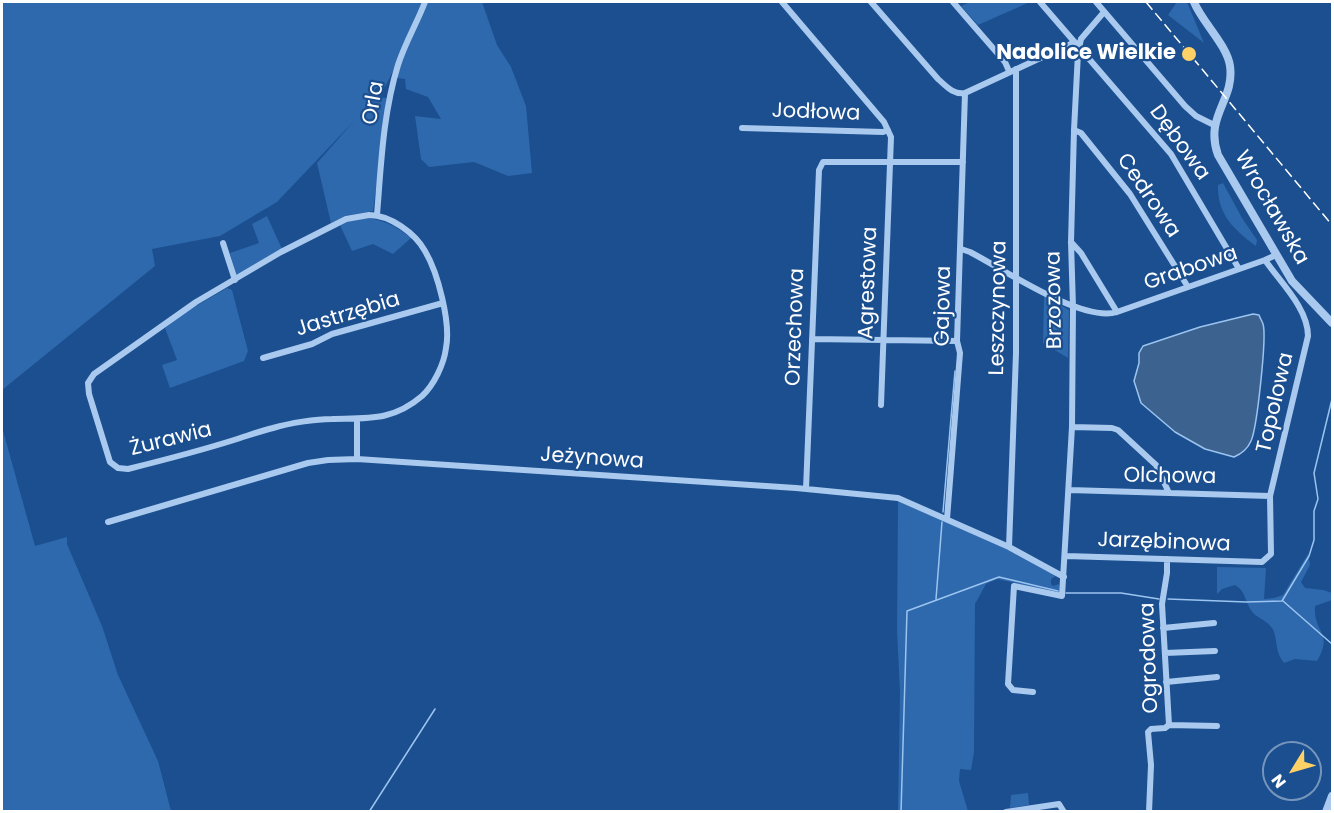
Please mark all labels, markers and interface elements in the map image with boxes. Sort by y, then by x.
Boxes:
place label: Nadolice Wielkie [996,41,1176,67]
marker: Nadolice Wielkie [1180,45,1198,63]
street label: Orla [358,79,390,127]
street label: Jodłowa [771,99,861,127]
street label: Dębowa [1143,100,1215,186]
street label: Wrocławska [1228,147,1314,269]
street label: Cedrowa [1111,149,1185,243]
street label: Agrestowa [854,226,884,340]
street label: Leszczynowa [985,240,1013,376]
street label: Grabowa [1141,241,1241,297]
street label: Brzozowa [1042,251,1068,349]
street label: Gajowa [931,265,957,347]
street label: Orzechowa [781,268,811,386]
street label: Jastrzębia [293,287,403,343]
street label: Topolowa [1252,350,1300,456]
street label: Żurawia [127,418,215,462]
street label: Jeżynowa [539,443,645,475]
street label: Olchowa [1123,464,1217,490]
street label: Jarzębinowa [1097,528,1231,558]
street label: Ogrodowa [1135,602,1165,714]
north arrow [1262,741,1322,801]
text: N [1266,769,1292,793]

